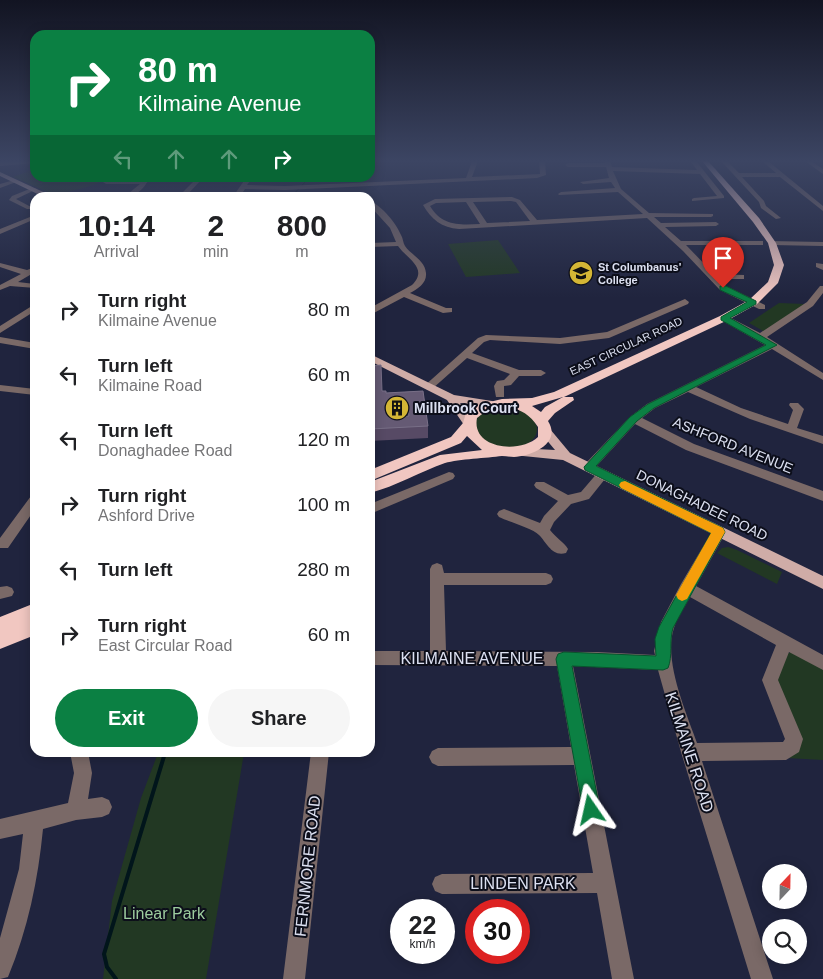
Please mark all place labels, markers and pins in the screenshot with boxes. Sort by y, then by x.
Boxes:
pin [702,237,744,288]
school or university icon: St Columbanus' College [568,260,594,286]
place label: St Columbanus' College [598,261,682,286]
building icon: Millbrook Court [384,395,410,421]
place label: Millbrook Court [414,400,518,416]

